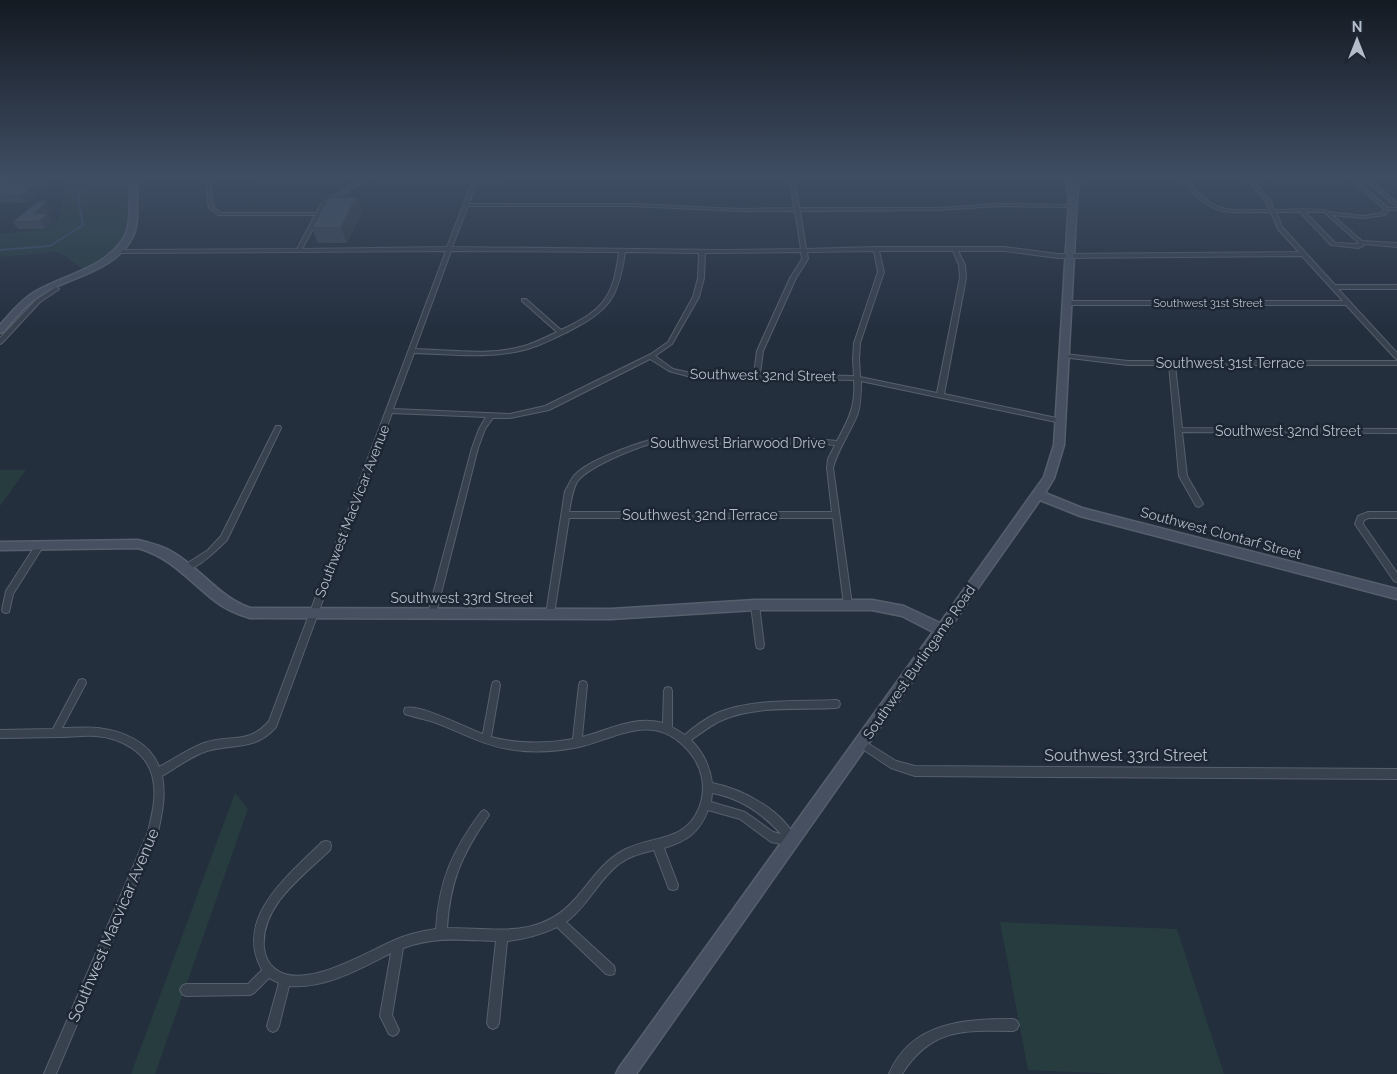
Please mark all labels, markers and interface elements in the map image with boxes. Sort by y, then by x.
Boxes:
north arrow [1332,15,1382,65]
text: N [1352,19,1362,35]
street label: Southwest 31st Street [1153,297,1263,310]
street label: Southwest 31st Terrace [1156,355,1304,371]
street label: Southwest 32nd Street [690,366,837,384]
street label: Southwest MacVicar Avenue [312,422,392,600]
street label: Southwest 32nd Street [1215,423,1361,439]
street label: Southwest Briarwood Drive [650,435,826,451]
street label: Southwest Clontarf Street [1139,504,1304,562]
street label: Southwest 32nd Terrace [622,507,778,523]
street label: Southwest Burlingame Road [860,582,978,742]
street label: Southwest 33rd Street [391,590,534,606]
street label: Southwest 33rd Street [1044,746,1208,765]
street label: Southwest Macvicar Avenue [64,826,163,1025]

